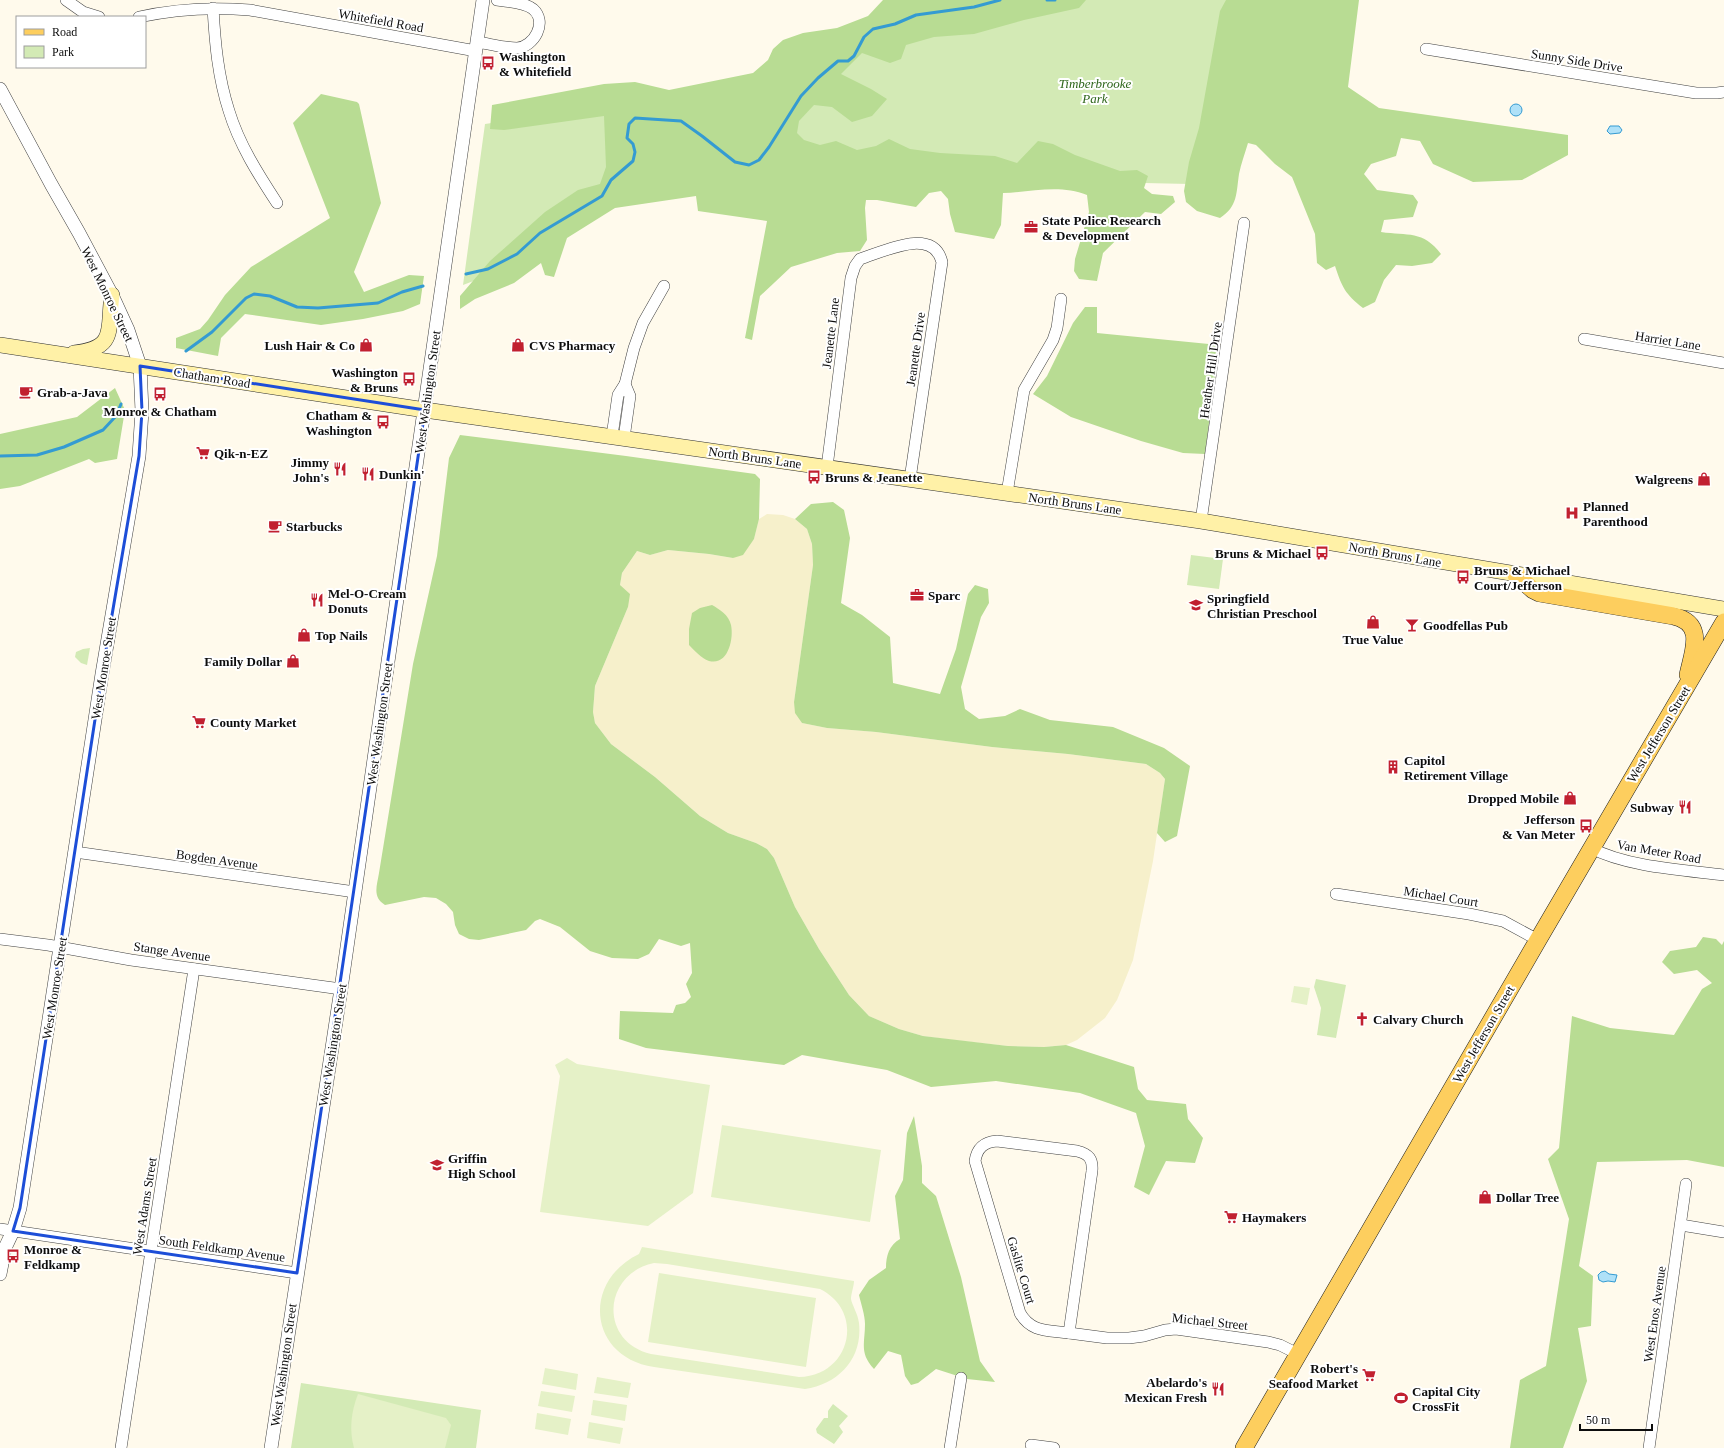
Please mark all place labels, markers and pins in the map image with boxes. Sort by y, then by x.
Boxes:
place label: Washington & Whitefield [499,49,572,79]
bus stop icon: Washington & Whitefield [480,55,496,71]
place label: State Police Research & Development [1042,213,1162,243]
office icon: State Police Research & Development [1023,219,1039,235]
shop icon: Lush Hair & Co [358,337,374,353]
shop icon: CVS Pharmacy [510,337,526,353]
place label: Lush Hair & Co [265,338,355,353]
place label: CVS Pharmacy [529,338,616,353]
place label: Washington & Bruns [332,365,399,395]
bus stop icon: Washington & Bruns [401,371,417,387]
cafe icon: Grab-a-Java [18,384,34,400]
place label: Grab-a-Java [37,385,108,400]
bus stop icon: Monroe & Chatham [152,386,168,402]
place label: Monroe & Chatham [103,404,217,419]
place label: Chatham & Washington [306,408,373,438]
bus stop icon: Chatham & Washington [375,414,391,430]
supermarket icon: Qik-n-EZ [195,445,211,461]
place label: Qik-n-EZ [214,446,269,461]
place label: Jimmy John's [291,455,329,485]
restaurant icon: Jimmy John's [332,461,348,477]
restaurant icon: Dunkin' [360,466,376,482]
place label: Dunkin' [379,467,425,482]
bus stop icon: Bruns & Jeanette [806,469,822,485]
place label: Bruns & Jeanette [825,470,923,485]
shop icon: Walgreens [1696,471,1712,487]
place label: Walgreens [1635,472,1693,487]
place label: Planned Parenthood [1583,499,1649,529]
hospital icon: Planned Parenthood [1564,505,1580,521]
cafe icon: Starbucks [267,518,283,534]
place label: Starbucks [286,519,342,534]
bus stop icon: Bruns & Michael [1314,545,1330,561]
place label: Bruns & Michael [1215,546,1311,561]
place label: Bruns & Michael Court/Jefferson [1474,563,1570,593]
bus stop icon: Bruns & Michael Court/Jefferson [1455,569,1471,585]
place label: Mel-O-Cream Donuts [328,586,407,616]
office icon: Sparc [909,587,925,603]
place label: Sparc [928,588,960,603]
place label: Springfield Christian Preschool [1207,591,1317,621]
restaurant icon: Mel-O-Cream Donuts [309,592,325,608]
school or university icon: Springfield Christian Preschool [1188,597,1204,613]
shop icon: True Value [1365,614,1381,630]
bar icon: Goodfellas Pub [1404,617,1420,633]
place label: Goodfellas Pub [1423,618,1508,633]
shop icon: Top Nails [296,627,312,643]
place label: Top Nails [315,628,368,643]
place label: True Value [1343,632,1404,647]
shop icon: Family Dollar [285,653,301,669]
place label: Family Dollar [204,654,282,669]
supermarket icon: County Market [191,714,207,730]
place label: County Market [210,715,297,730]
place label: Capitol Retirement Village [1404,753,1508,783]
building icon: Capitol Retirement Village [1385,759,1401,775]
shop icon: Dropped Mobile [1562,790,1578,806]
place label: Dropped Mobile [1468,791,1559,806]
restaurant icon: Subway [1677,799,1693,815]
place label: Subway [1630,800,1675,815]
place label: Jefferson & Van Meter [1502,812,1576,842]
bus stop icon: Jefferson & Van Meter [1578,818,1594,834]
church icon: Calvary Church [1354,1011,1370,1027]
place label: Calvary Church [1373,1012,1464,1027]
place label: Griffin High School [448,1151,516,1181]
school or university icon: Griffin High School [429,1157,445,1173]
shop icon: Dollar Tree [1477,1189,1493,1205]
place label: Dollar Tree [1496,1190,1559,1205]
supermarket icon: Haymakers [1223,1209,1239,1225]
place label: Haymakers [1242,1210,1306,1225]
place label: Monroe & Feldkamp [24,1242,82,1272]
bus stop icon: Monroe & Feldkamp [5,1248,21,1264]
place label: Robert's Seafood Market [1269,1361,1359,1391]
supermarket icon: Robert's Seafood Market [1361,1367,1377,1383]
place label: Abelardo's Mexican Fresh [1125,1375,1208,1405]
restaurant icon: Abelardo's Mexican Fresh [1210,1381,1226,1397]
place label: Capital City CrossFit [1412,1384,1481,1414]
sports icon: Capital City CrossFit [1393,1390,1409,1406]

